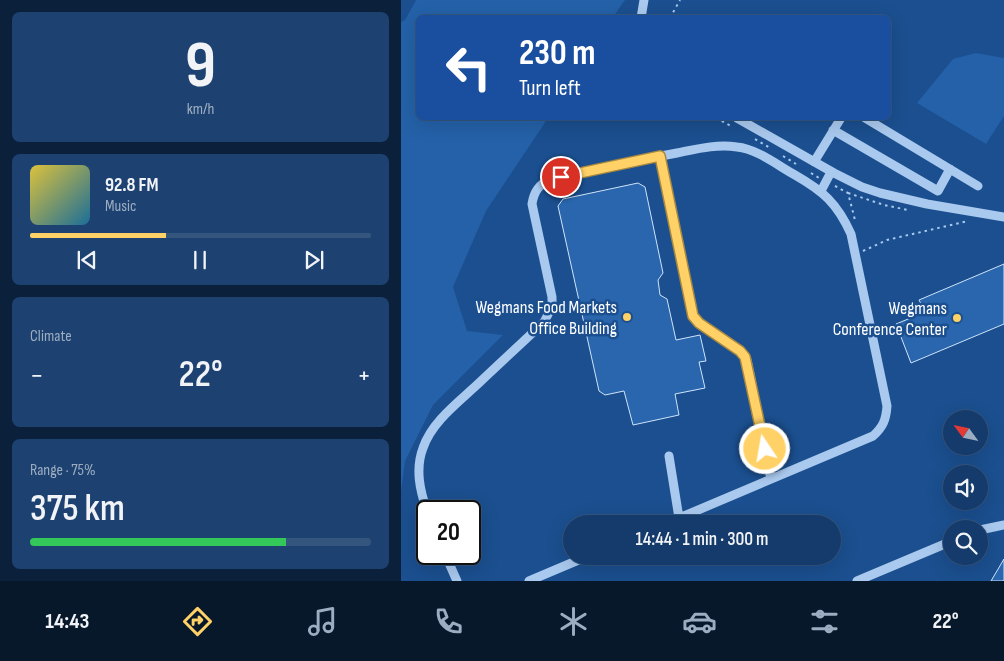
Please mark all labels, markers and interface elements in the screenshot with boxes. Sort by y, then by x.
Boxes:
text: 9 [185,28,216,106]
text: 230 m [519,32,595,75]
icon: left [436,35,501,100]
text: Turn left [519,75,581,102]
text: km/h [187,100,214,119]
pin [540,156,582,198]
icon: arrive [547,163,575,191]
text: 92.8 FM [105,174,159,197]
text: Music [105,197,136,216]
icon: previous [73,246,101,274]
icon: pause [186,246,214,274]
icon: next [300,246,328,274]
place label: Wegmans Food Markets Office Building [475,297,617,339]
place label: Wegmans Conference Center [833,298,947,340]
marker: Wegmans Food Markets Office Building [621,311,633,323]
marker: Wegmans Conference Center [951,312,963,324]
text: Climate [30,327,72,346]
text: 22° [178,352,223,397]
text: − [30,359,44,392]
text: + [357,359,371,392]
north arrow [943,410,989,455]
map controls [943,410,988,565]
position arrow [738,422,790,474]
text: Range · 75% [30,461,96,480]
button: sound [943,465,988,510]
text: 375 km [30,486,125,531]
speed limit sign: 20 [416,500,481,565]
button: search [943,520,988,565]
text: 14:44 · 1 min · 300 m [636,528,768,551]
icon: directions [180,604,215,639]
icon: music [305,604,340,639]
icon: phone [431,604,466,639]
icon: climate [556,604,591,639]
icon: car [682,604,717,639]
icon: filters [807,604,842,639]
text: 14:43 [45,608,89,635]
text: 22° [932,608,959,635]

